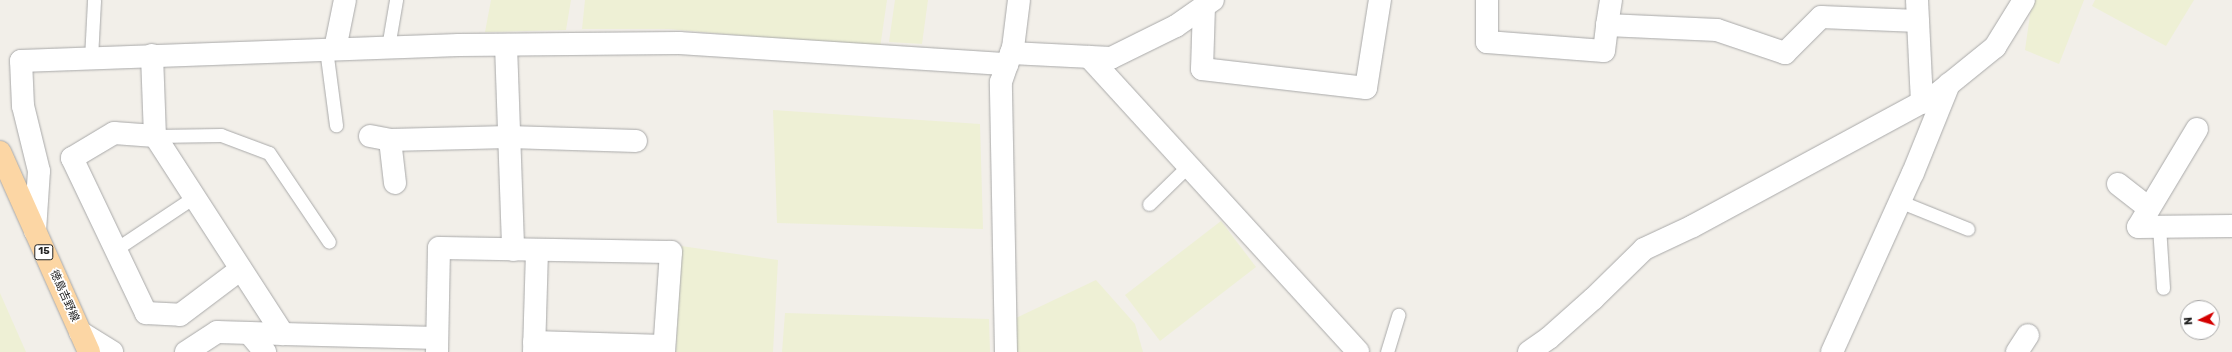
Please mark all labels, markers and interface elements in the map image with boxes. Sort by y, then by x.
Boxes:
road number: 15 [34,244,54,260]
street label: 徳島吉野線 [47,268,81,324]
north arrow [2180,300,2220,340]
text: N [2182,316,2195,326]

